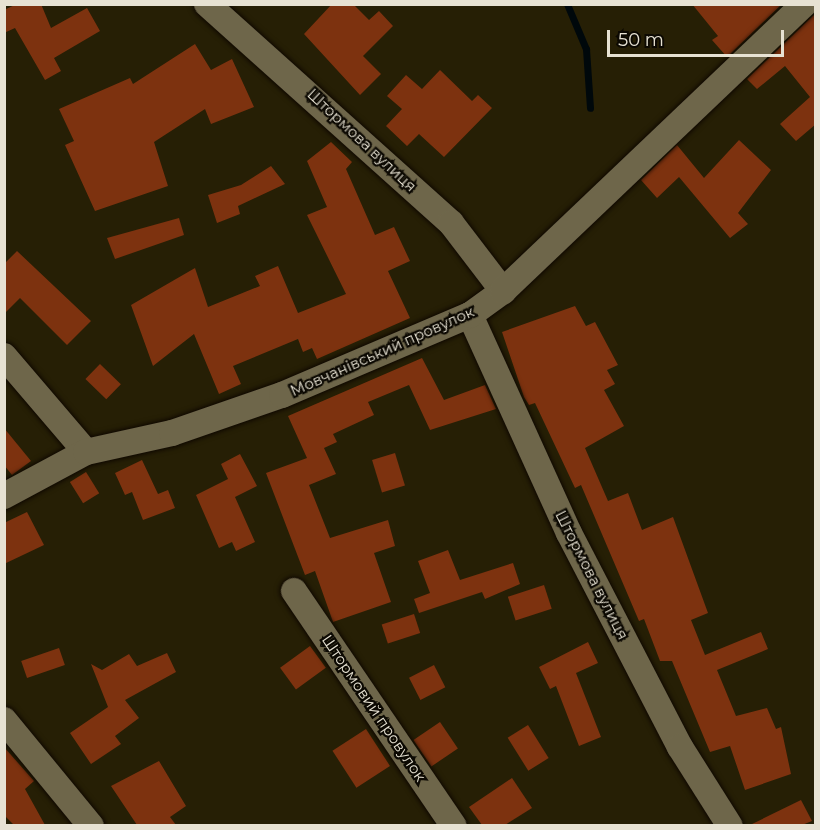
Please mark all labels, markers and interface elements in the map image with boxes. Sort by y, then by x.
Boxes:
scale bar [610,18,787,56]
text: 50 m [618,29,664,51]
street label: Штормова вулиця [304,85,420,195]
street label: Мовчанівський провулок [287,302,477,400]
street label: Штормова вулиця [552,507,632,643]
street label: Штормовий провулок [318,631,430,785]

